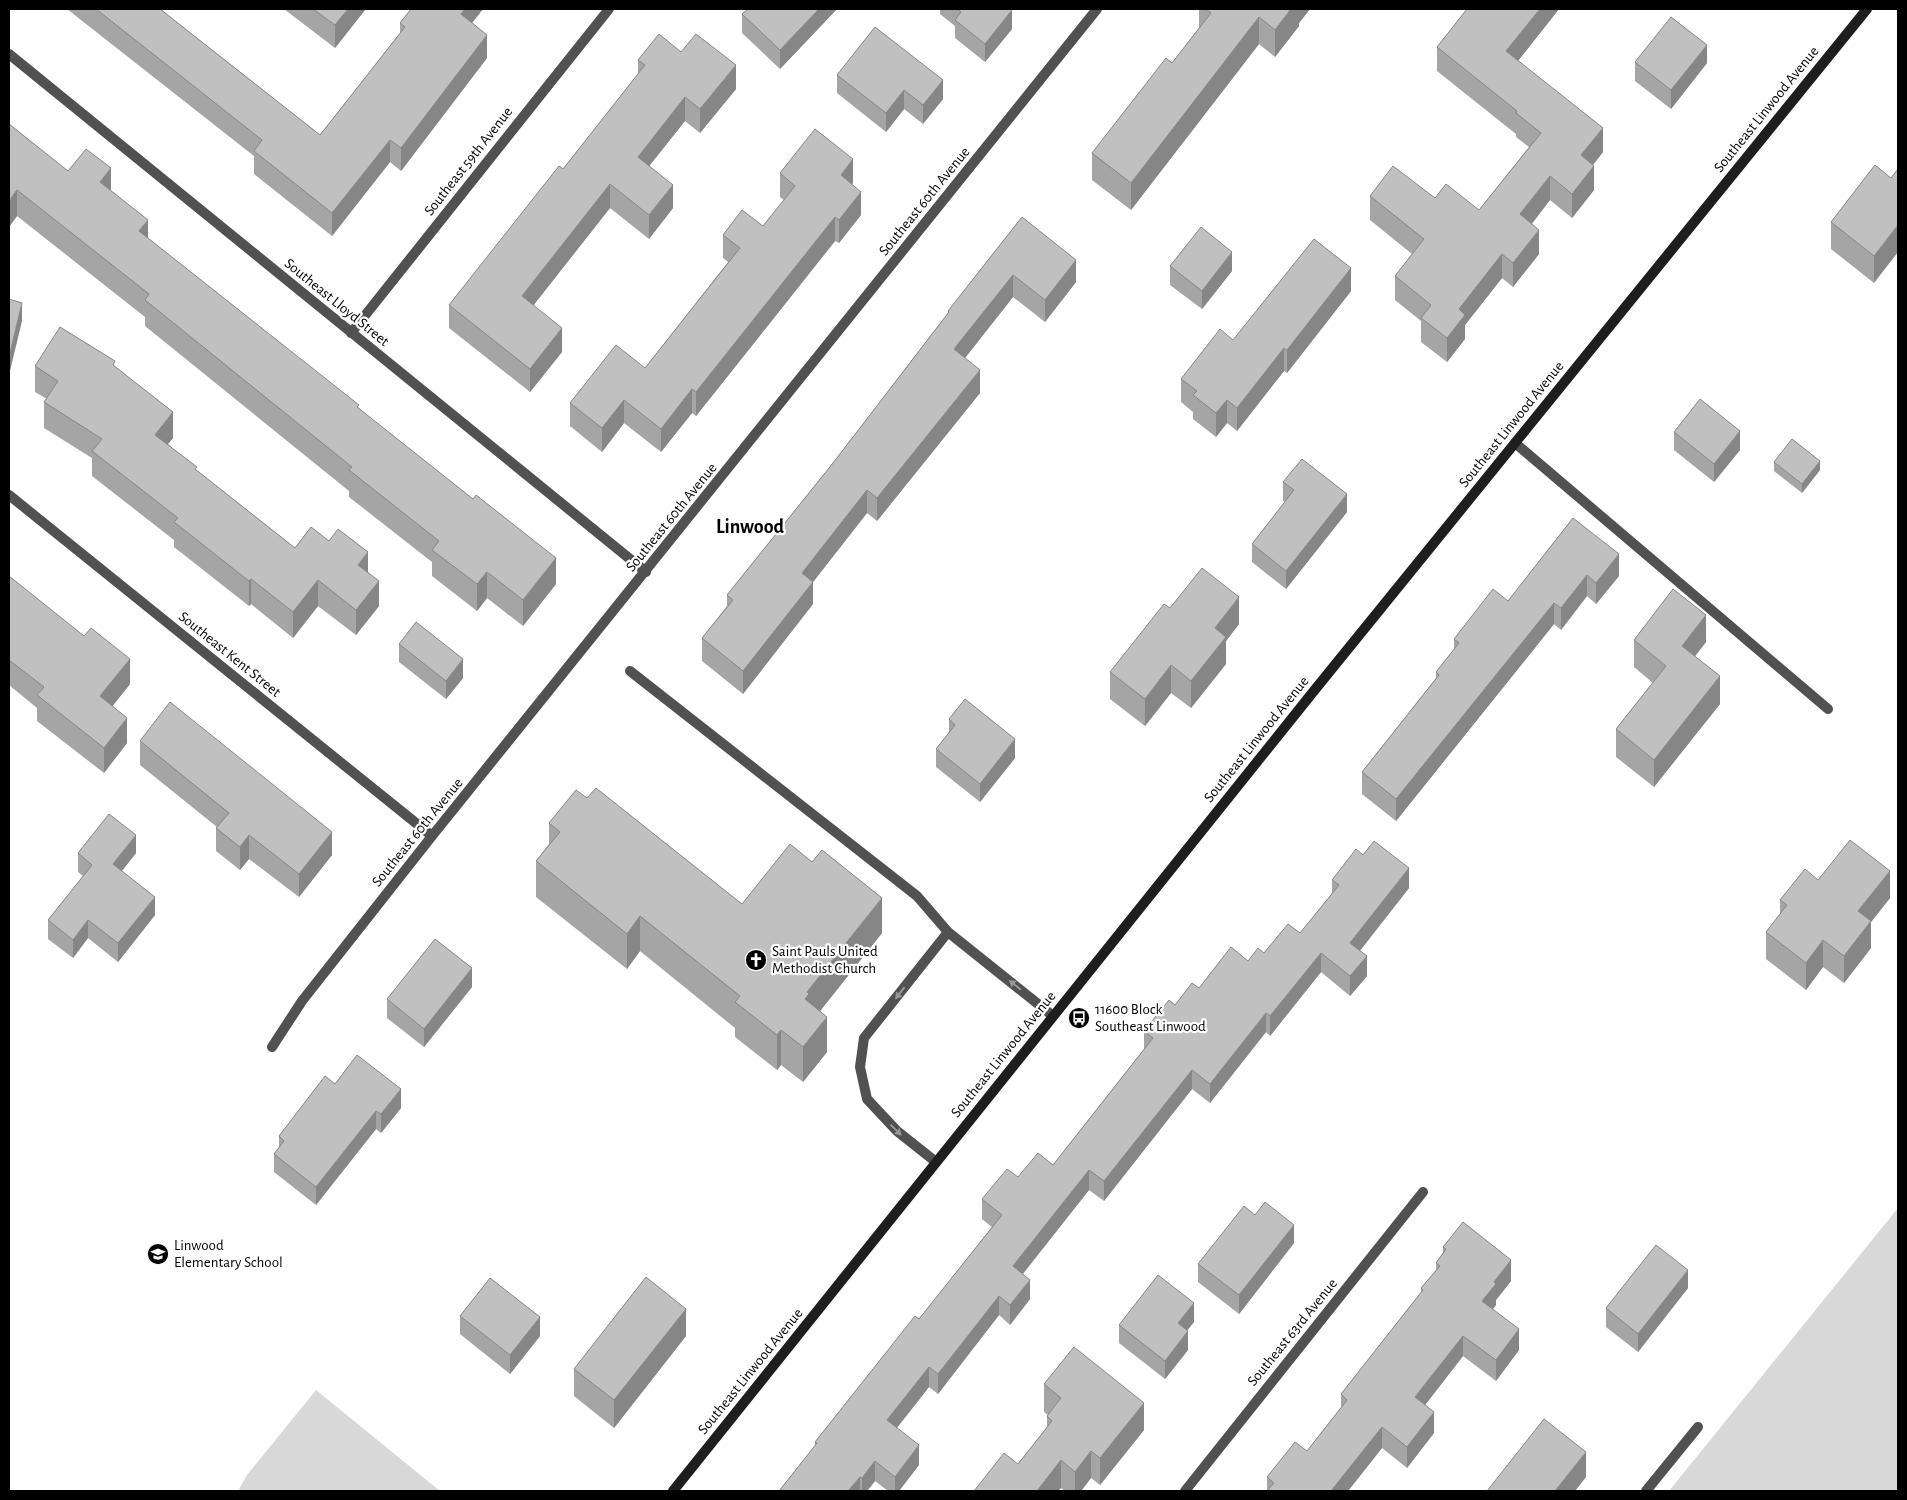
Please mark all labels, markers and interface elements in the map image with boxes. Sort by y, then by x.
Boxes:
street label: Southeast Linwood Avenue [1711,44,1822,175]
street label: Southeast 59th Avenue [421,104,515,218]
street label: Southeast 60th Avenue [876,144,973,258]
street label: Southeast Lloyd Street [281,256,392,349]
street label: Southeast Linwood Avenue [1456,359,1567,490]
street label: Southeast 60th Avenue [623,460,720,574]
district label: Linwood [716,517,785,537]
street label: Southeast Kent Street [176,609,284,700]
street label: Southeast Linwood Avenue [1201,674,1312,805]
street label: Southeast 60th Avenue [369,775,466,889]
place label: Saint Pauls United Methodist Church [772,944,878,976]
church icon: Saint Pauls United Methodist Church [744,948,768,972]
one-way arrow [1009,980,1022,991]
one-way arrow [895,986,906,999]
street label: Southeast Linwood Avenue [948,989,1059,1120]
place label: 11600 Block Southeast Linwood [1095,1002,1206,1034]
bus stop icon: 11600 Block Southeast Linwood [1067,1006,1091,1030]
one-way arrow [890,1124,902,1136]
place label: Linwood Elementary School [174,1238,283,1270]
school or university icon: Linwood Elementary School [146,1242,170,1266]
street label: Southeast 63rd Avenue [1245,1276,1340,1389]
street label: Southeast Linwood Avenue [695,1306,806,1437]

